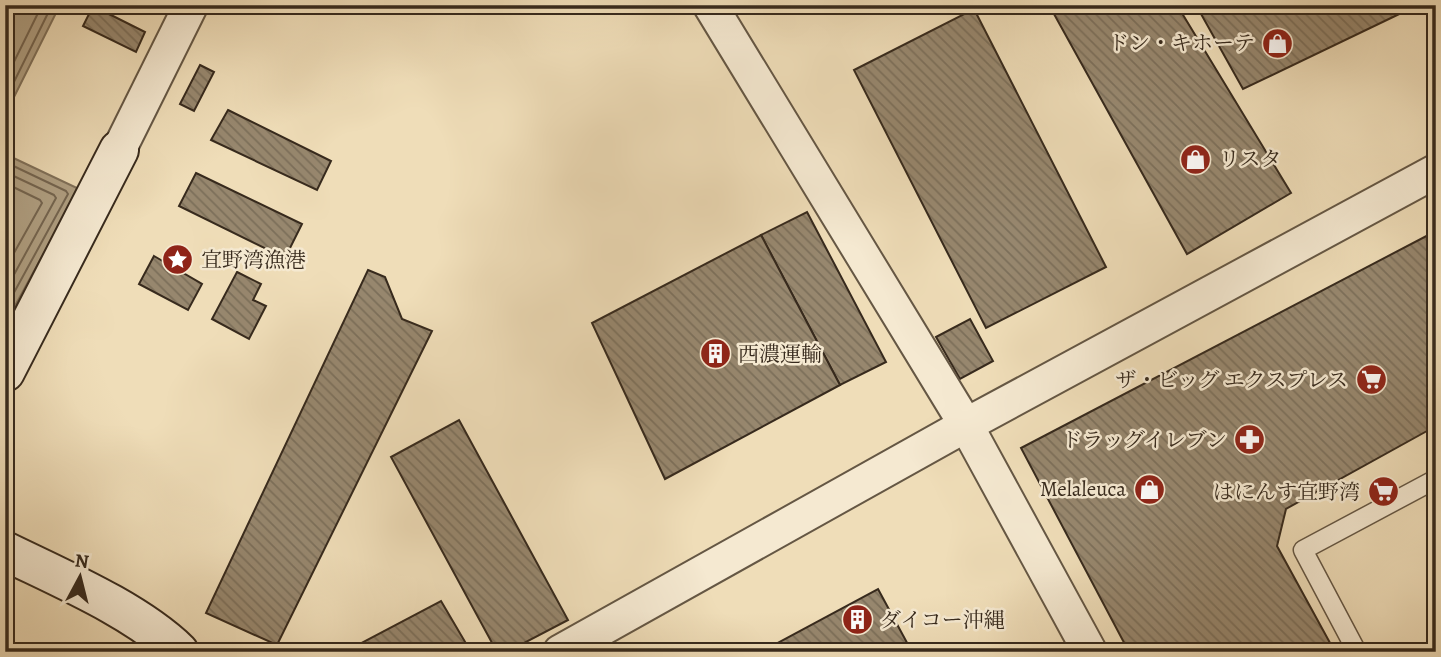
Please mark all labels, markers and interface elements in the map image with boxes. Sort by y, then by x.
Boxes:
shop icon: ドン・キホーテ [1261,26,1295,60]
place label: ドン・キホーテ [1108,29,1255,57]
shop icon: リスタ [1179,142,1213,176]
place label: リスタ [1219,145,1282,173]
place icon: 宜野湾漁港 [161,243,195,277]
place label: 宜野湾漁港 [201,246,306,274]
building icon: 西濃運輸 [698,337,732,371]
place label: 西濃運輸 [738,340,822,368]
supermarket icon: ザ・ビッグ エクスプレス [1354,363,1388,397]
place label: ザ・ビッグ エクスプレス [1115,366,1348,394]
pharmacy icon: ドラッグイレブン [1233,423,1267,457]
place label: ドラッグイレブン [1061,426,1227,454]
shop icon: Melaleuca [1132,472,1166,506]
place label: Melaleuca [1040,475,1126,503]
supermarket icon: はにんす宜野湾 [1366,475,1400,509]
place label: はにんす宜野湾 [1213,478,1360,506]
north arrow [46,542,116,612]
text: N [73,547,91,575]
building icon: ダイコー沖縄 [840,603,874,637]
place label: ダイコー沖縄 [880,606,1005,634]

